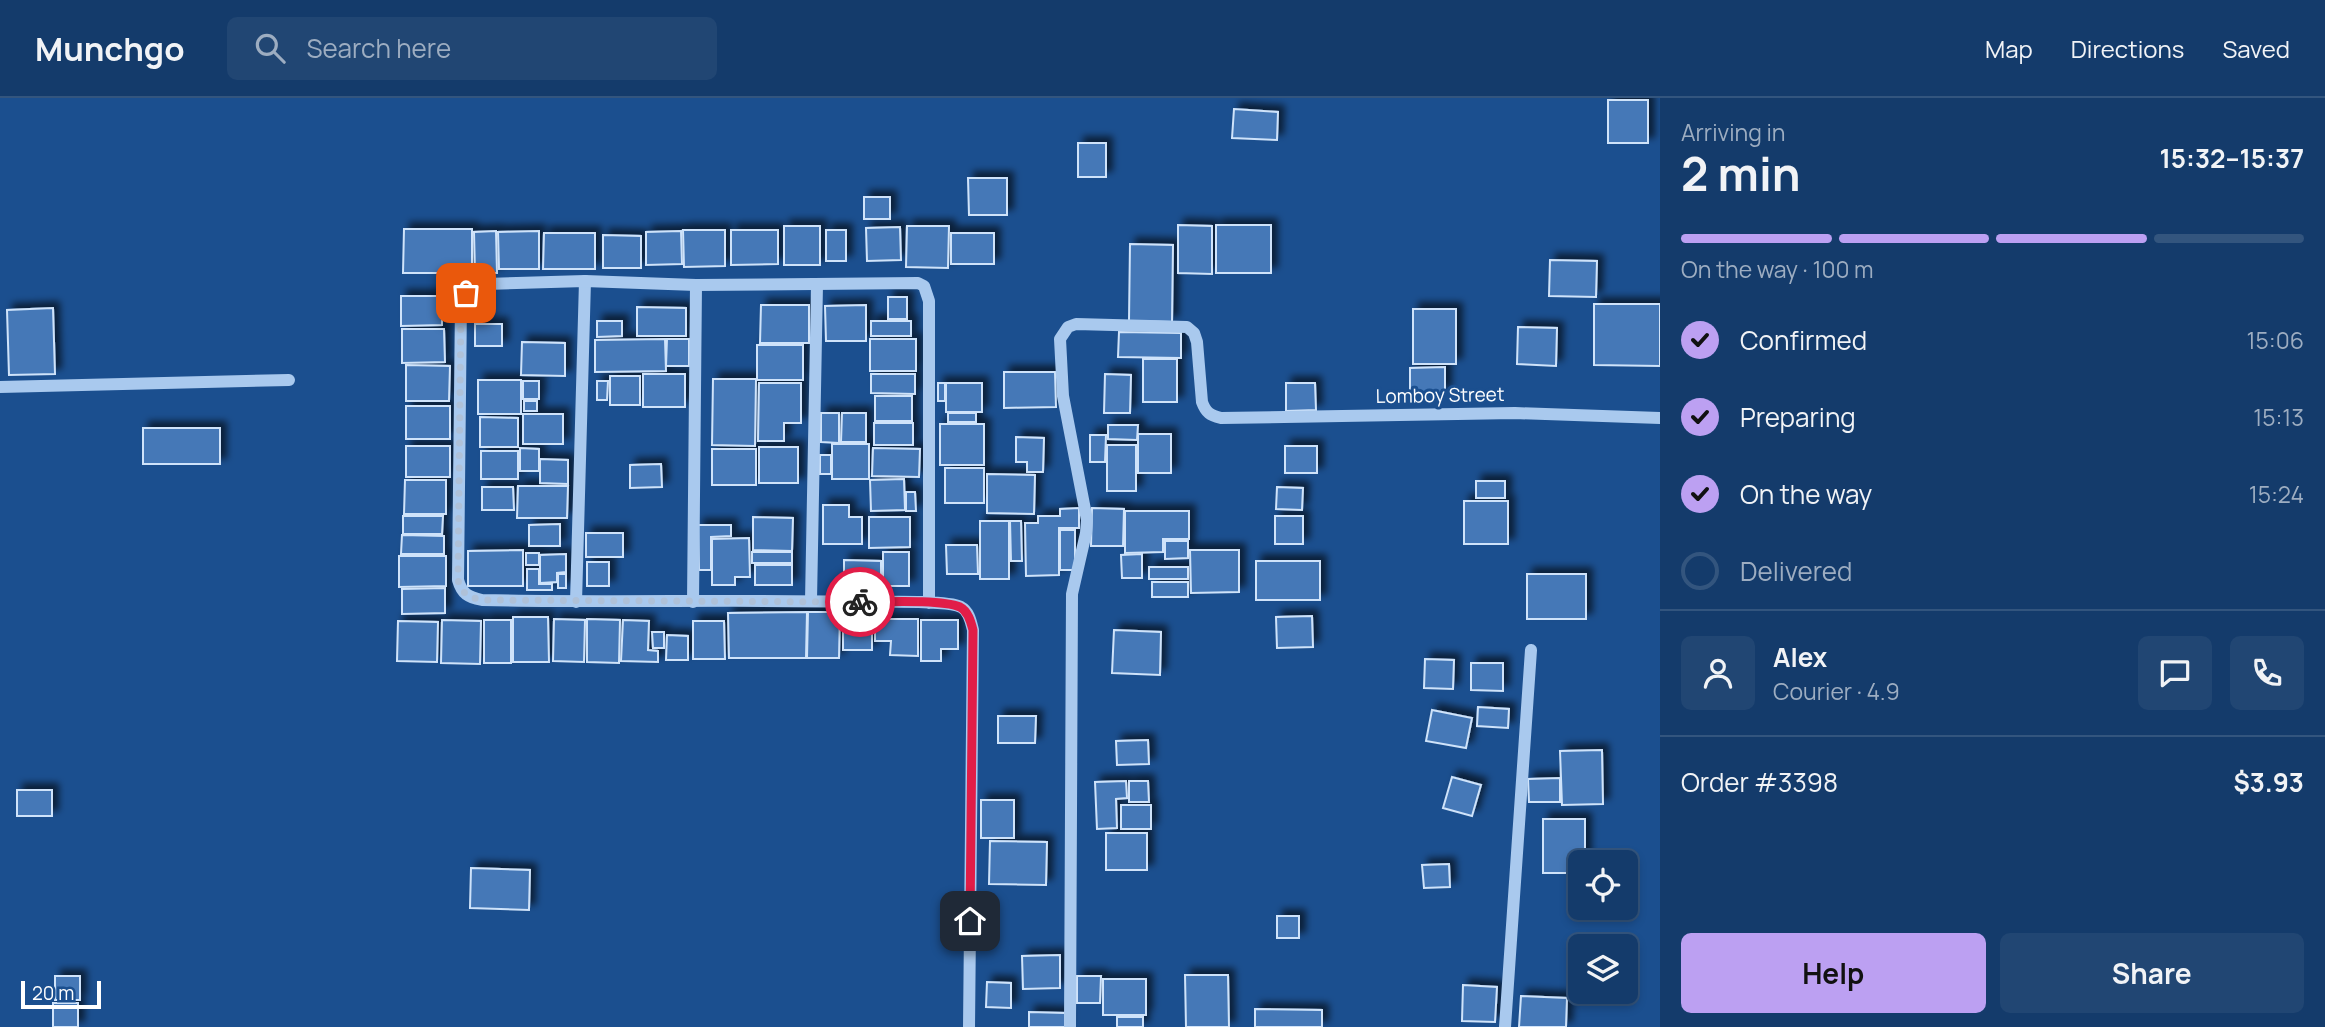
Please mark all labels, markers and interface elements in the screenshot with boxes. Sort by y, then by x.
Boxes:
search box [227,17,717,80]
text: Munchgo [35,26,185,71]
icon: search [251,29,289,67]
text: Search here [307,30,451,66]
text: Map [1985,32,2033,65]
text: Directions [2071,32,2184,65]
text: Saved [2222,32,2290,65]
text: Arriving in [1681,116,1786,148]
text: 15:32–15:37 [2159,140,2304,176]
text: 2 min [1681,142,1801,205]
text: On the way · 100 m [1681,253,1874,285]
pin [436,263,496,323]
icon: bag [447,274,485,312]
icon: check [1681,321,1719,359]
text: Confirmed [1740,322,1867,358]
text: 15:06 [2247,324,2304,356]
street label: Lomboy Street [1375,381,1505,409]
icon: check [1681,398,1719,436]
text: Preparing [1740,399,1856,435]
text: 15:13 [2253,401,2304,433]
icon: check [1681,475,1719,513]
text: On the way [1740,476,1872,512]
text: 15:24 [2249,478,2304,510]
text: Delivered [1740,553,1852,589]
courier [825,567,895,637]
icon: bike [841,583,879,621]
button: person [1681,636,1755,710]
button: chat [2138,636,2212,710]
button: phone [2230,636,2304,710]
text: Alex [1773,639,1827,675]
text: Courier · 4.9 [1773,675,1900,707]
text: Order #3398 [1681,764,1838,800]
text: $3.93 [2233,764,2304,800]
map controls [1568,850,1638,1004]
button: locate [1568,850,1638,920]
pin [940,891,1000,951]
icon: home [951,902,989,940]
button: Help [1681,933,1986,1013]
button: Share [2000,933,2304,1013]
button: layers [1568,934,1638,1004]
scale bar [21,978,102,1010]
text: 20 m [32,980,74,1006]

